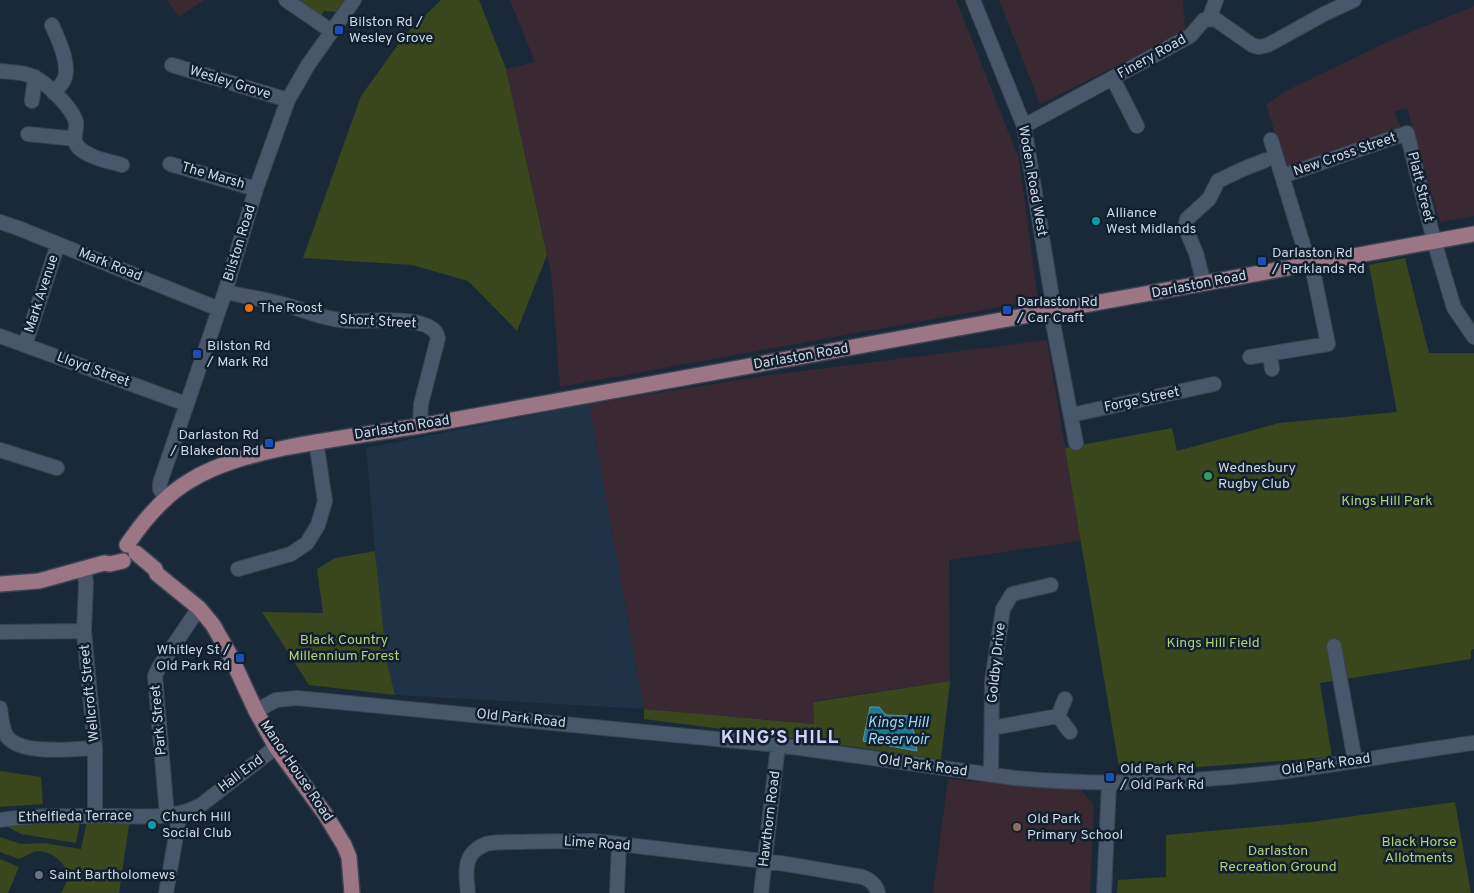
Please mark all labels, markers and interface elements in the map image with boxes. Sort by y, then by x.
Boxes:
place label: Bilston Rd / Wesley Grove [349,14,433,47]
marker: Bilston Rd / Wesley Grove [333,24,345,36]
street label: Finery Road [1115,31,1189,83]
street label: Wesley Grove [187,63,273,103]
street label: Woden Road West [1014,124,1050,238]
street label: New Cross Street [1291,129,1399,181]
street label: Platt Street [1403,150,1437,224]
street label: The Marsh [179,159,247,193]
street label: Bilston Road [220,203,260,283]
place label: Alliance West Midlands [1106,205,1196,238]
marker: Alliance West Midlands [1090,215,1102,227]
street label: Mark Road [76,245,144,285]
place label: Darlaston Rd / Parklands Rd [1271,245,1365,278]
street label: Mark Avenue [21,253,63,335]
marker: Darlaston Rd / Parklands Rd [1256,255,1268,267]
street label: Darlaston Road [1150,267,1248,303]
place label: Darlaston Rd / Car Craft [1016,294,1098,327]
place label: The Roost [259,300,322,317]
marker: The Roost [243,302,255,314]
marker: Darlaston Rd / Car Craft [1001,304,1013,316]
street label: Short Street [339,311,417,333]
place label: Bilston Rd / Mark Rd [206,338,271,371]
street label: Darlaston Road [752,340,850,374]
marker: Bilston Rd / Mark Rd [191,348,203,360]
street label: Lloyd Street [54,349,132,391]
street label: Forge Street [1103,384,1181,416]
street label: Darlaston Road [353,412,451,444]
place label: Darlaston Rd / Blakedon Rd [169,427,259,460]
marker: Darlaston Rd / Blakedon Rd [263,437,275,449]
place label: Wednesbury Rugby Club [1218,460,1296,493]
marker: Wednesbury Rugby Club [1202,470,1214,482]
park label: Kings Hill Park [1341,493,1433,510]
street label: Goldby Drive [984,622,1010,704]
park label: Black Country Millennium Forest [288,632,400,665]
park label: Kings Hill Field [1166,635,1260,652]
place label: Whitley St / Old Park Rd [156,642,230,675]
street label: Wellcroft Street [76,643,104,743]
marker: Whitley St / Old Park Rd [234,652,246,664]
street label: Park Street [147,684,171,756]
street label: Old Park Road [476,706,566,732]
water label: Kings Hill Reservoir [867,714,930,750]
street label: Manor House Road [256,717,336,825]
district label: KING’S HILL [721,726,839,750]
street label: Old Park Road [1280,750,1372,780]
street label: Old Park Road [877,751,969,781]
street label: Hall End [215,752,267,796]
place label: Old Park Rd / Old Park Rd [1119,761,1204,794]
street label: Hawthorn Road [756,770,784,868]
marker: Old Park Rd / Old Park Rd [1104,771,1116,783]
street label: Ethelfleda Terrace [18,808,132,826]
place label: Church Hill Social Club [162,809,232,842]
place label: Old Park Primary School [1027,811,1123,844]
marker: Church Hill Social Club [146,819,158,831]
marker: Old Park Primary School [1011,821,1023,833]
street label: Lime Road [563,833,631,855]
park label: Black Horse Allotments [1382,834,1456,867]
park label: Darlaston Recreation Ground [1219,843,1337,876]
place label: Saint Bartholomews [49,867,175,884]
marker: Saint Bartholomews [33,869,45,881]

